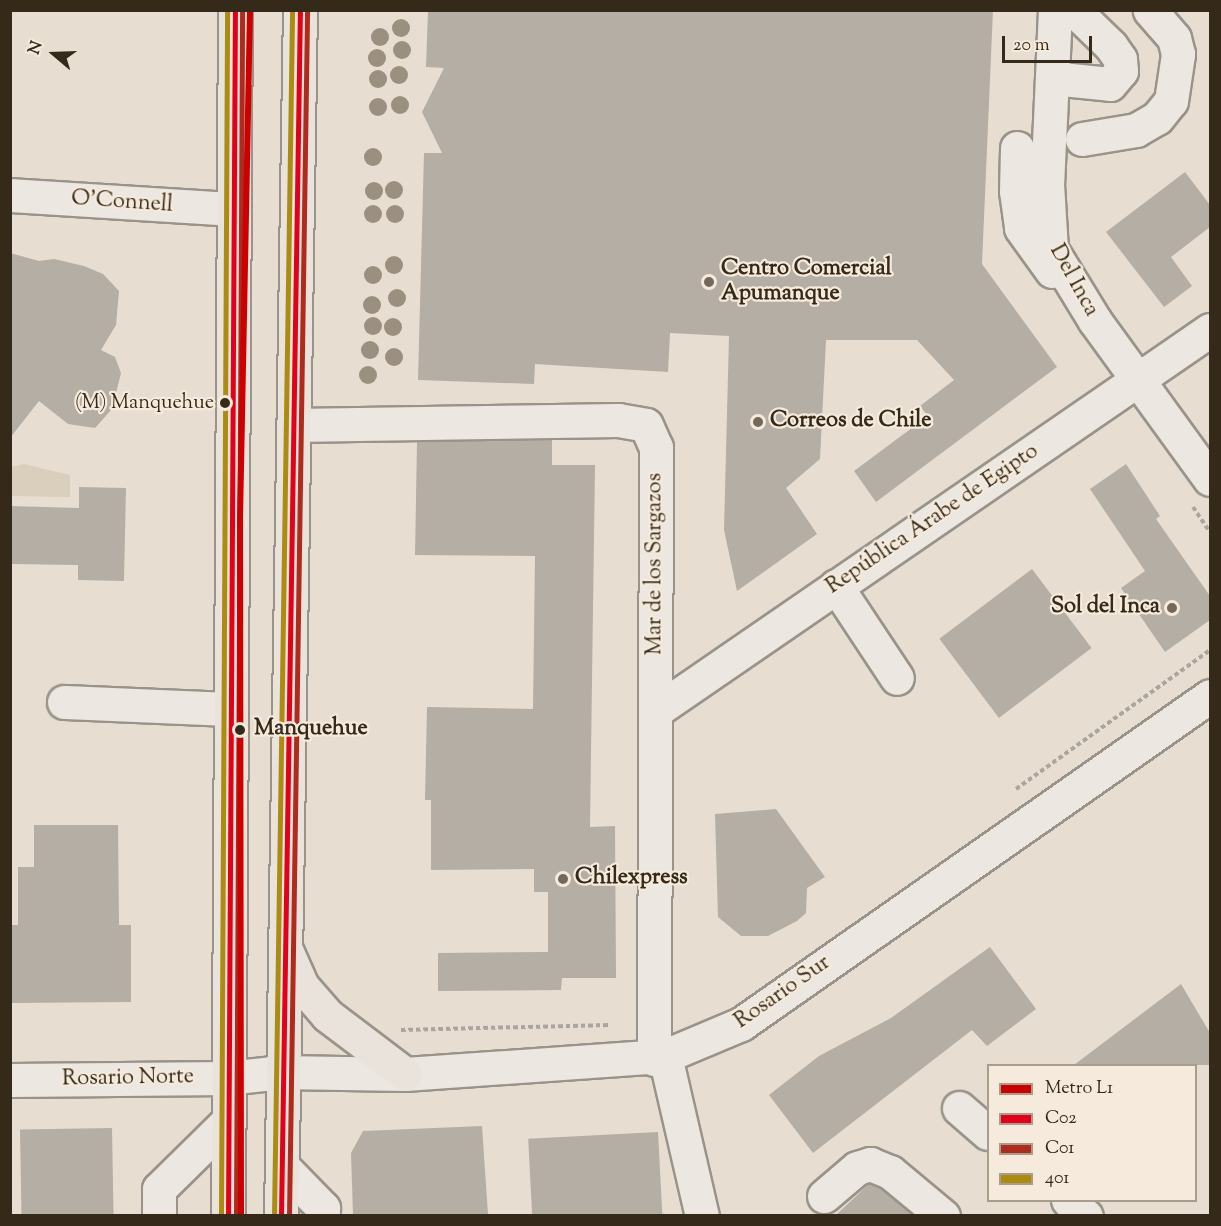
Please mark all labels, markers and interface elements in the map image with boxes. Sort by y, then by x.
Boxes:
north arrow [24,24,84,84]
scale bar [1005,24,1095,62]
text: 20 m [1013,33,1050,59]
text: N [24,38,49,58]
street label: O'Connell [70,186,174,220]
street label: Del Inca [1042,240,1104,322]
place label: Centro Comercial Apumanque [721,256,892,308]
marker: Centro Comercial Apumanque [702,275,716,289]
place label: (M) Manquehue [75,391,214,415]
marker: (M) Manquehue [219,397,231,409]
place label: Correos de Chile [770,409,932,435]
marker: Correos de Chile [751,415,765,429]
street label: República Árabe de Egipto [822,439,1044,601]
street label: Mar de los Sargazos [643,473,669,655]
place label: Sol del Inca [1051,595,1160,621]
marker: Sol del Inca [1165,601,1179,615]
place label: Manquehue [254,717,368,743]
marker: Manquehue [231,721,249,739]
place label: Chilexpress [575,866,688,892]
marker: Chilexpress [556,872,570,886]
street label: Rosario Sur [730,950,836,1036]
legend [987,1064,1197,1202]
street label: Rosario Norte [62,1065,194,1093]
text: Metro L1 [1045,1076,1113,1102]
text: C02 [1045,1106,1077,1132]
text: C01 [1045,1136,1074,1162]
text: 401 [1045,1166,1069,1192]

